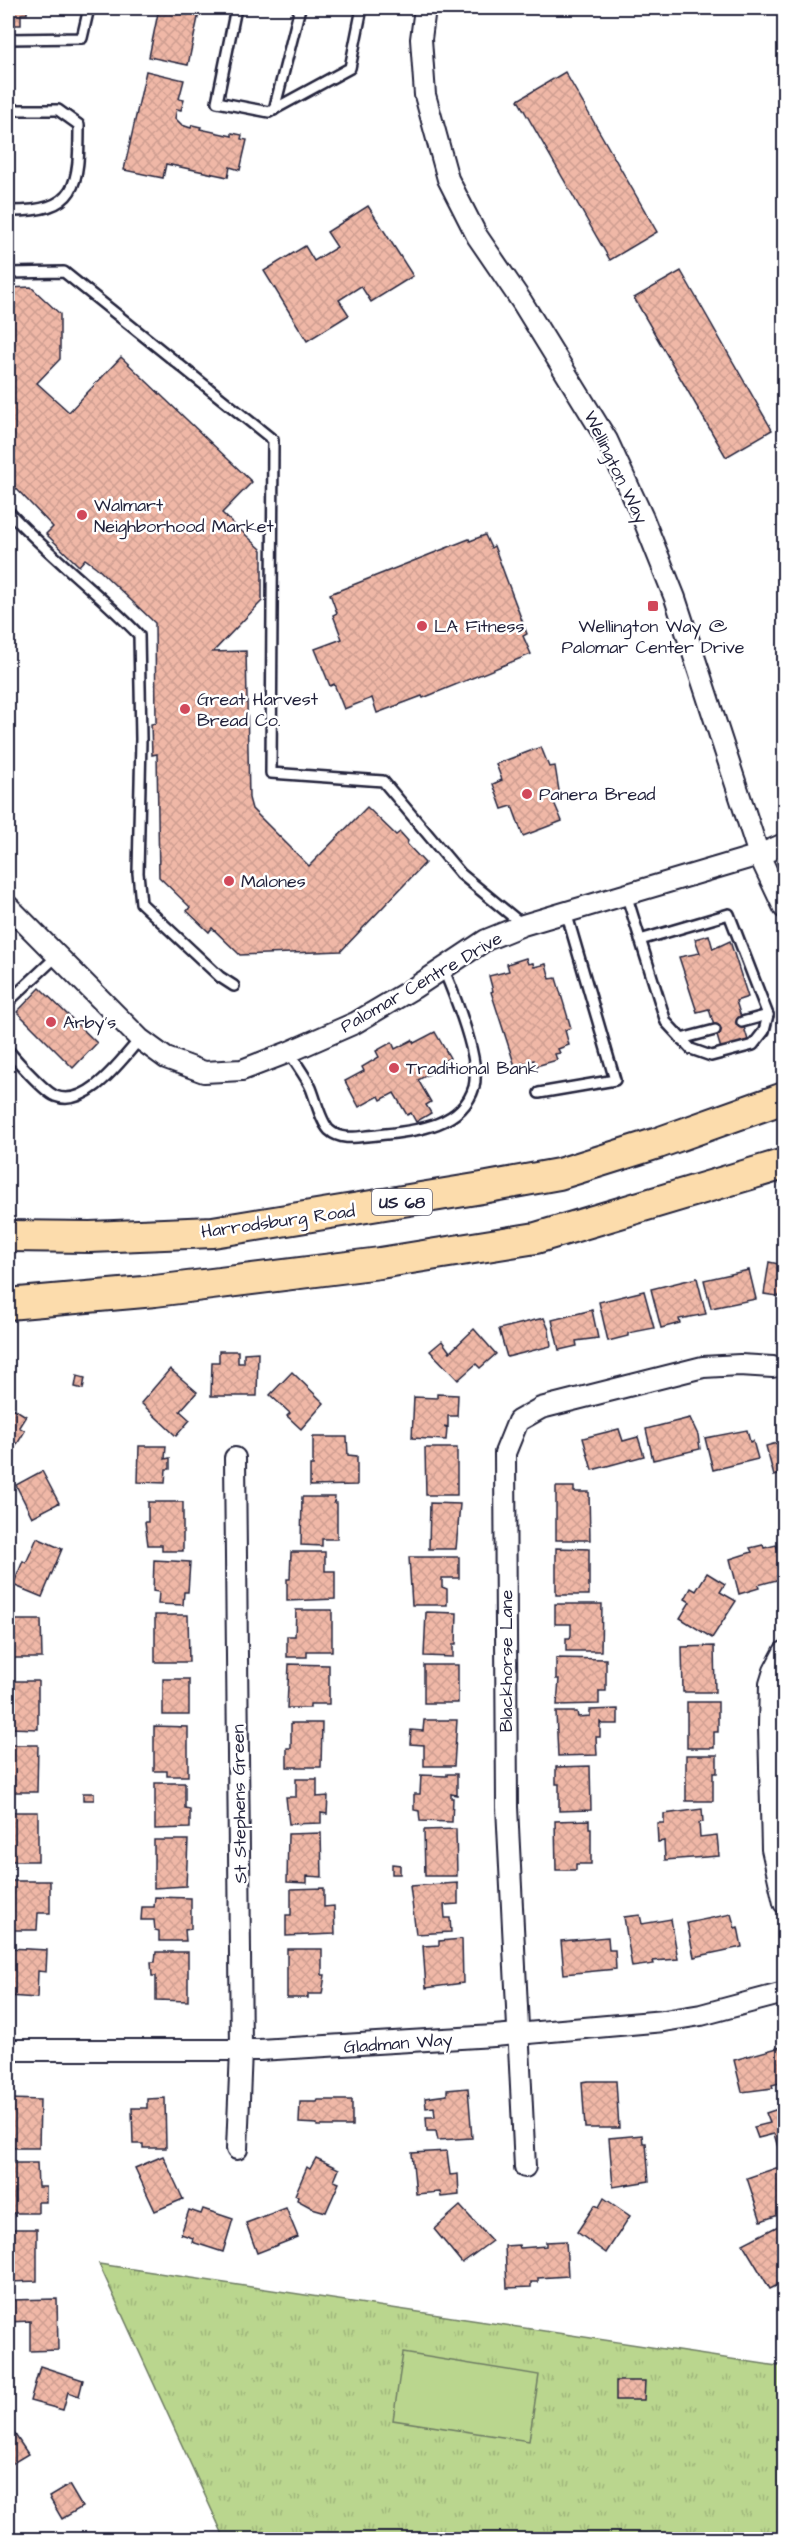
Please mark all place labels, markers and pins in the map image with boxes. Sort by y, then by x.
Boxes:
place label: Walmart Neighborhood Market [94,493,274,540]
marker: Walmart Neighborhood Market [75,508,89,522]
marker: Wellington Way @ Palomar Center Drive [646,599,660,613]
place label: LA Fitness [434,614,524,639]
place label: Wellington Way @ Palomar Center Drive [562,614,745,660]
marker: LA Fitness [415,619,429,633]
place label: Great Harvest Bread Co. [197,687,319,733]
marker: Great Harvest Bread Co. [178,702,192,716]
place label: Panera Bread [539,782,656,807]
marker: Panera Bread [520,787,534,801]
place label: Malones [241,869,306,894]
marker: Malones [222,874,236,888]
place label: Arby's [63,1010,116,1036]
marker: Arby's [44,1015,58,1029]
place label: Traditional Bank [406,1056,539,1081]
marker: Traditional Bank [387,1061,401,1075]

